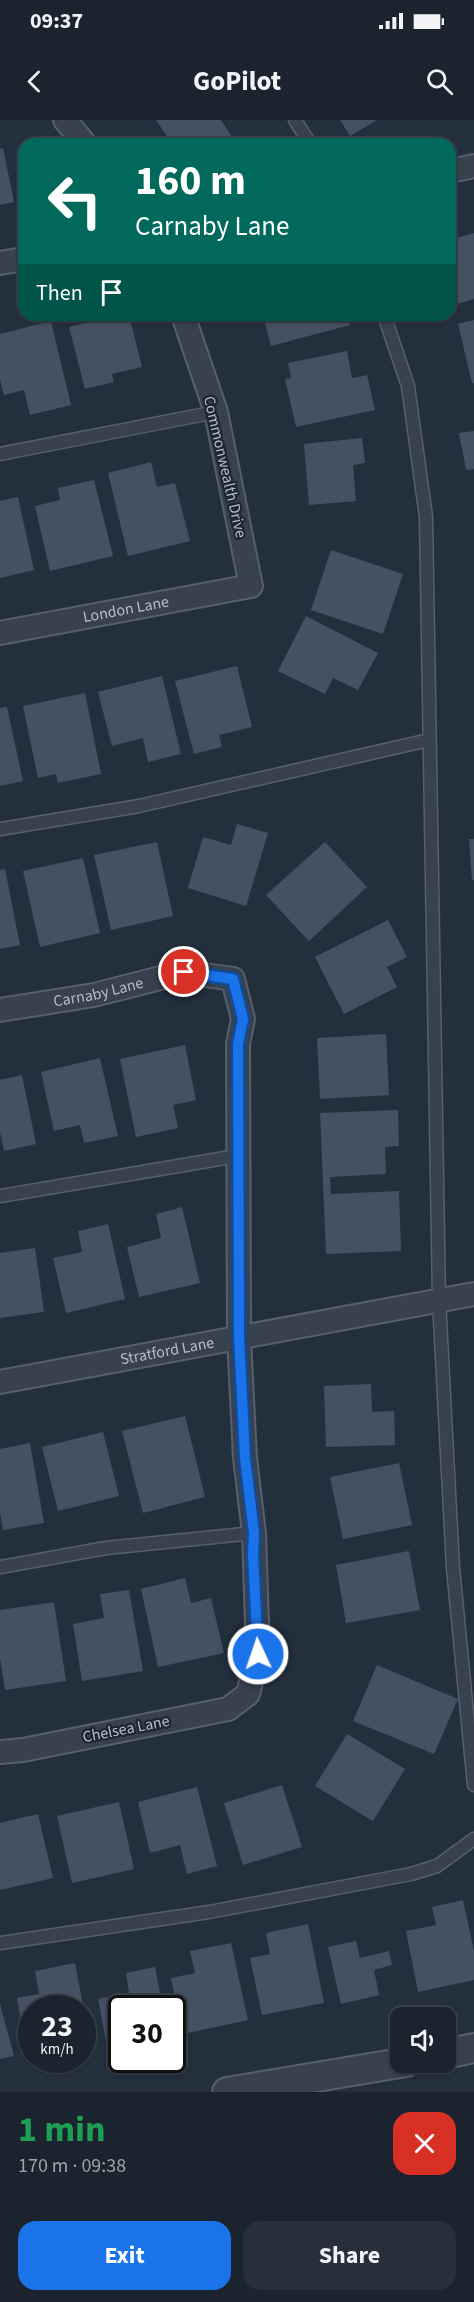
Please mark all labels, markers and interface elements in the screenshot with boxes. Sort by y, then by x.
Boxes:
text: 09:37 [30,5,83,37]
text: GoPilot [193,62,281,101]
icon: back [18,65,51,98]
icon: search [423,65,456,98]
text: 160 m [135,151,246,211]
icon: left [36,162,114,240]
text: Carnaby Lane [135,207,290,246]
icon: arrive [95,276,128,309]
text: Then [36,277,83,309]
street label: Commonwealth Drive [198,394,252,540]
street label: London Lane [81,591,171,628]
pin [158,946,209,997]
icon: arrive [167,955,200,988]
street label: Carnaby Lane [52,972,146,1012]
street label: Stratford Lane [118,1331,216,1370]
position arrow [226,1622,290,1686]
street label: Chelsea Lane [81,1710,171,1748]
speed limit sign: 30 [108,1995,186,2073]
text: 23 [41,2005,73,2048]
map controls [390,2007,456,2073]
button: sound [390,2007,456,2073]
text: km/h [40,2039,74,2060]
text: 1 min [18,2104,106,2155]
button: close [393,2112,456,2175]
text: 170 m · 09:38 [18,2152,126,2180]
button: Exit [18,2221,231,2290]
button: Share [243,2221,456,2290]

